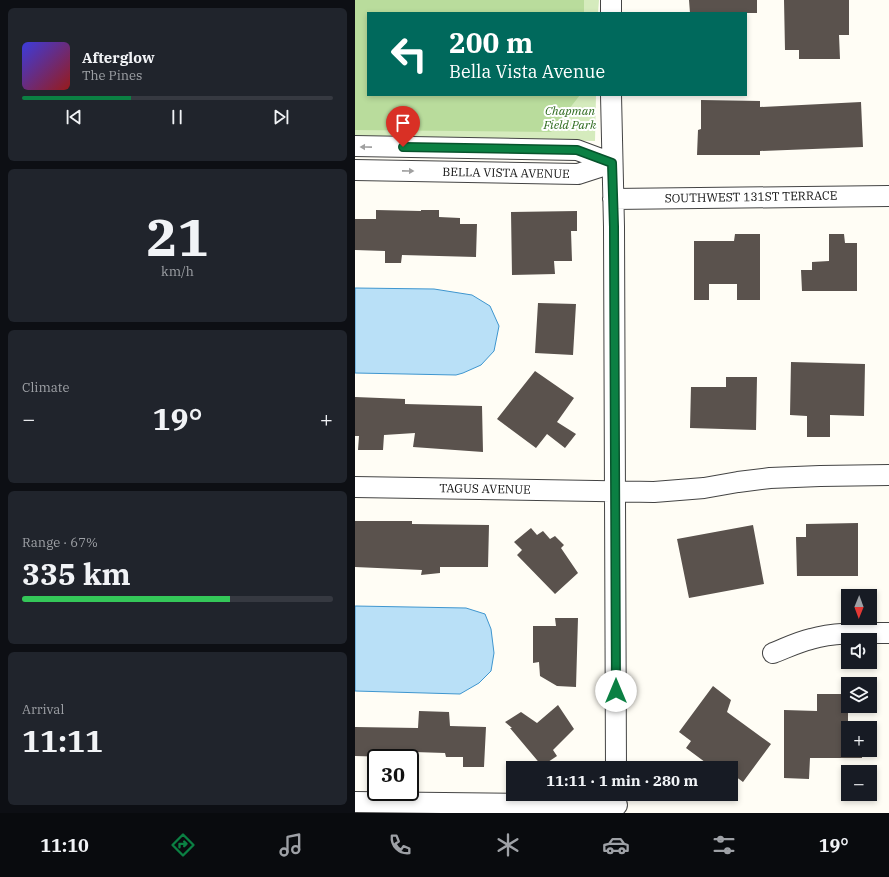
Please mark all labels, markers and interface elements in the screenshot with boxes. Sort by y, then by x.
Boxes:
text: 200 m [449,24,533,61]
icon: left [383,28,435,80]
text: Afterglow [82,48,155,67]
text: Bella Vista Avenue [449,60,605,83]
text: The Pines [82,67,142,84]
park label: Chapman Field Park [543,103,597,132]
icon: previous [63,106,85,128]
icon: pause [166,106,188,128]
icon: next [270,106,292,128]
pin [386,106,420,147]
icon: arrive [392,112,414,134]
one-way arrow [360,143,372,150]
street label: BELLA VISTA AVENUE [442,164,570,181]
one-way arrow [402,168,415,174]
street label: SOUTHWEST 131ST TERRACE [664,187,838,206]
text: 21 [146,203,209,270]
text: km/h [161,263,194,280]
text: Climate [22,379,69,396]
text: 19° [152,399,203,438]
text: − [22,404,35,433]
text: + [320,404,333,433]
street label: TAGUS AVENUE [439,480,531,497]
text: Range · 67% [22,534,98,551]
text: 335 km [22,554,131,593]
north arrow [841,589,877,625]
map controls [841,589,877,801]
button: sound [841,633,877,669]
position arrow [595,670,637,712]
button: layers [841,677,877,713]
text: Arrival [22,701,64,718]
text: 11:11 [22,721,103,760]
button: + [841,721,877,757]
speed limit sign: 30 [367,749,419,801]
button: − [841,765,877,801]
text: 11:11 · 1 min · 280 m [546,771,698,790]
icon: directions [169,831,197,859]
icon: music [277,831,305,859]
icon: phone [386,831,414,859]
icon: climate [494,831,522,859]
icon: car [602,831,630,859]
icon: filters [710,831,738,859]
text: 11:10 [40,834,89,857]
text: 19° [819,834,849,857]

